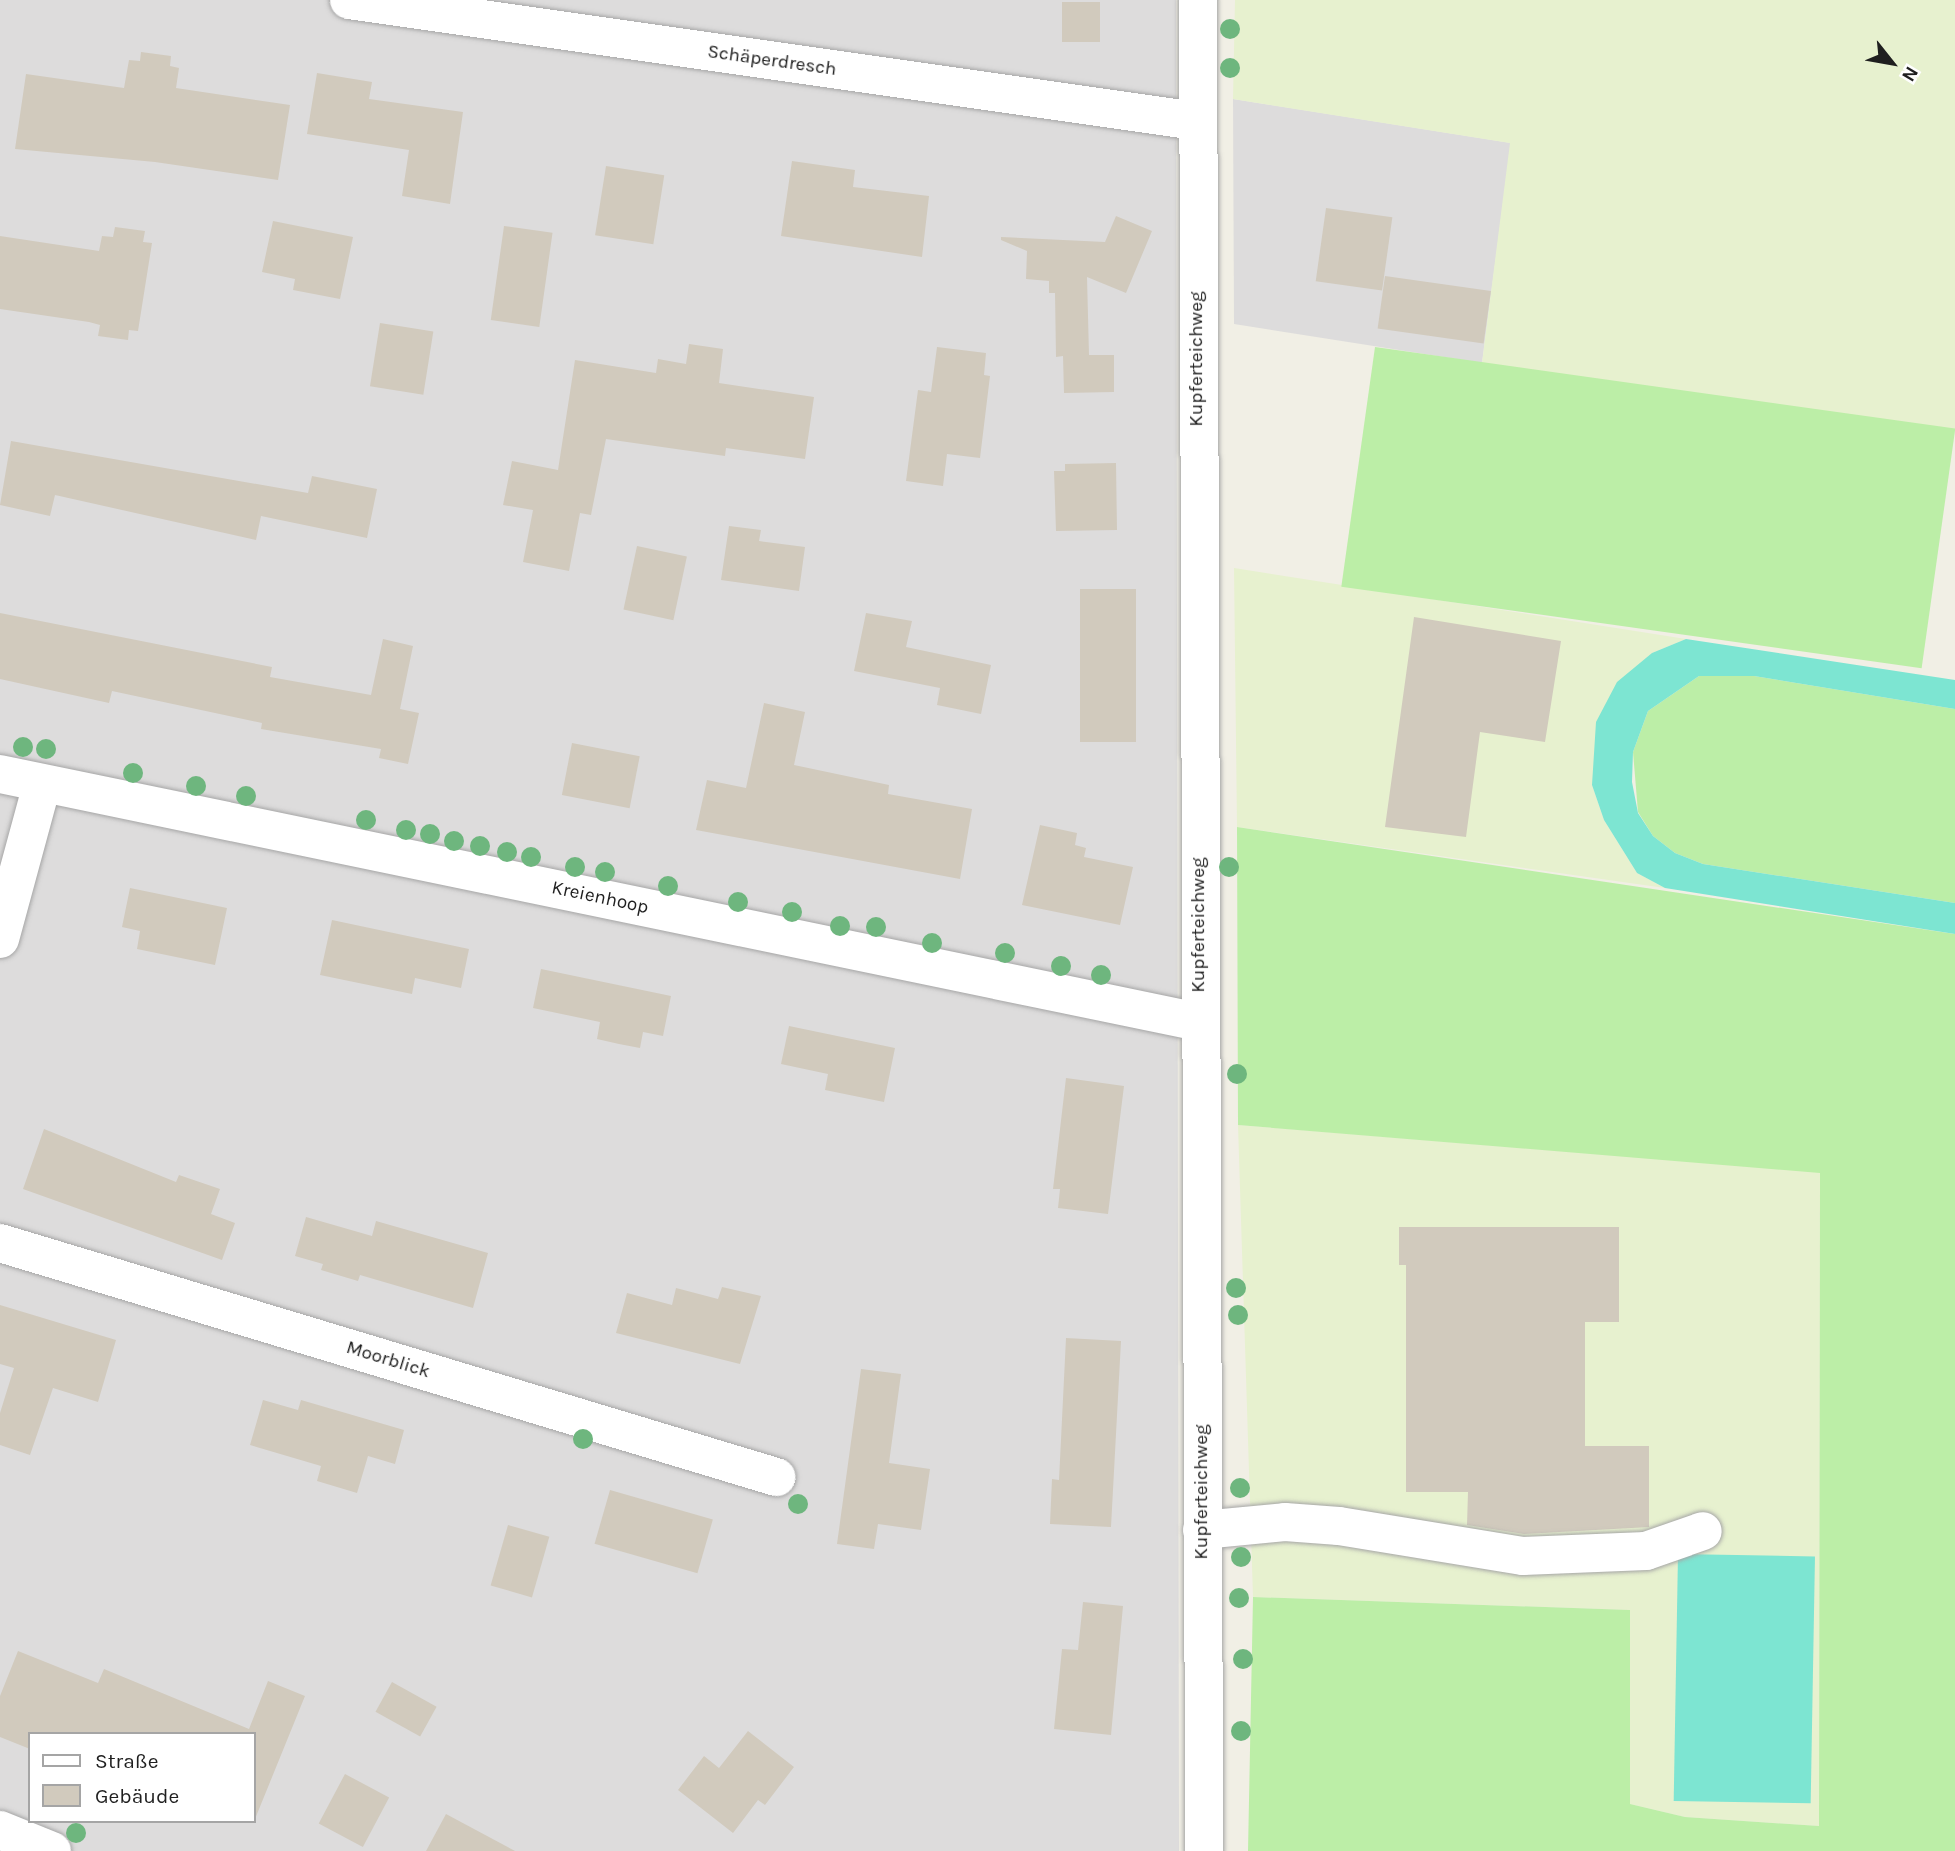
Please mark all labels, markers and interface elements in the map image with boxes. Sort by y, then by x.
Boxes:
north arrow [1857,28,1927,98]
street label: Schäperdresch [706,41,838,81]
text: N [1897,62,1923,85]
street label: Kupferteichweg [1186,291,1208,427]
street label: Kupferteichweg [1188,857,1210,993]
street label: Kreienhoop [550,877,650,919]
street label: Moorblick [343,1336,433,1384]
street label: Kupferteichweg [1191,1424,1213,1560]
legend [28,1732,256,1823]
text: Straße [95,1749,158,1773]
text: Gebäude [95,1784,179,1808]

